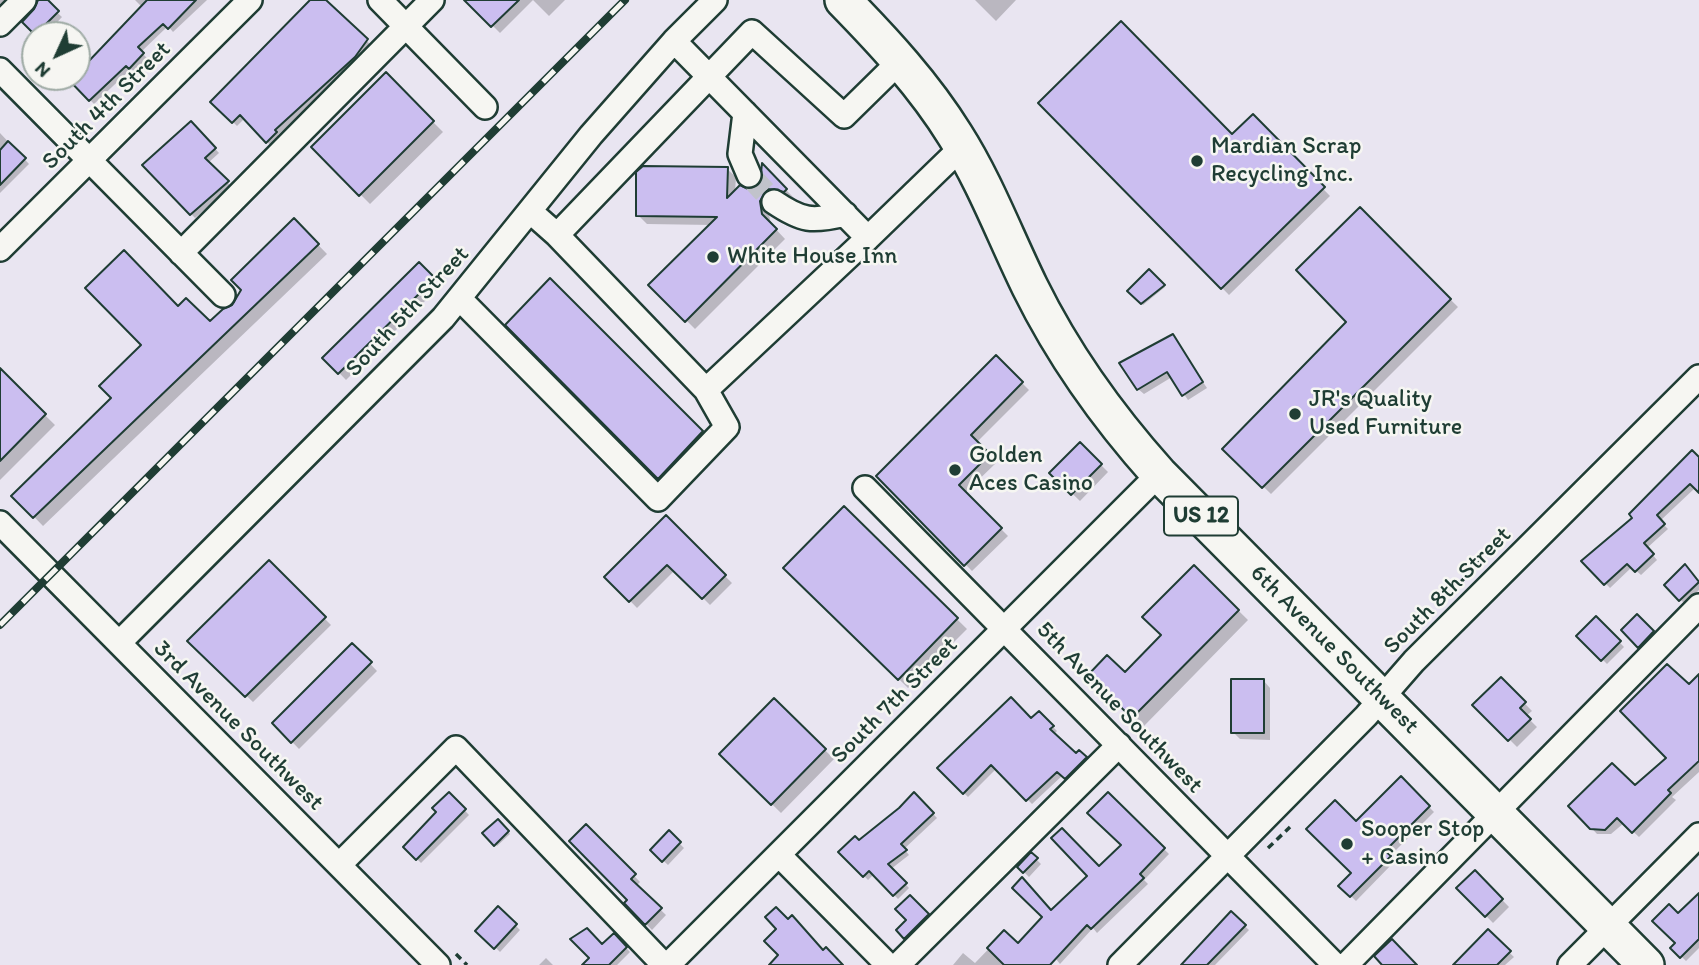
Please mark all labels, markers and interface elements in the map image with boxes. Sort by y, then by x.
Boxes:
north arrow [21,21,91,91]
street label: South 4th Street [37,36,177,176]
text: N [30,57,55,82]
place label: Mardian Scrap Recycling Inc. [1211,133,1361,189]
marker: Mardian Scrap Recycling Inc. [1189,153,1205,169]
street label: South 5th Street [340,241,476,383]
place label: White House Inn [727,243,897,271]
marker: White House Inn [705,249,721,265]
place label: JR's Quality Used Furniture [1309,386,1462,442]
marker: JR's Quality Used Furniture [1287,406,1303,422]
place label: Golden Aces Casino [969,442,1093,498]
marker: Golden Aces Casino [947,462,963,478]
road number: US 12 [1164,496,1238,536]
street label: South 8th Street [1378,521,1518,661]
street label: 6th Avenue Southwest [1243,559,1425,741]
street label: 5th Avenue Southwest [1030,616,1208,800]
street label: South 7th Street [826,632,964,770]
street label: 3rd Avenue Southwest [147,635,329,817]
place label: Sooper Stop + Casino [1361,816,1484,872]
marker: Sooper Stop + Casino [1339,836,1355,852]

